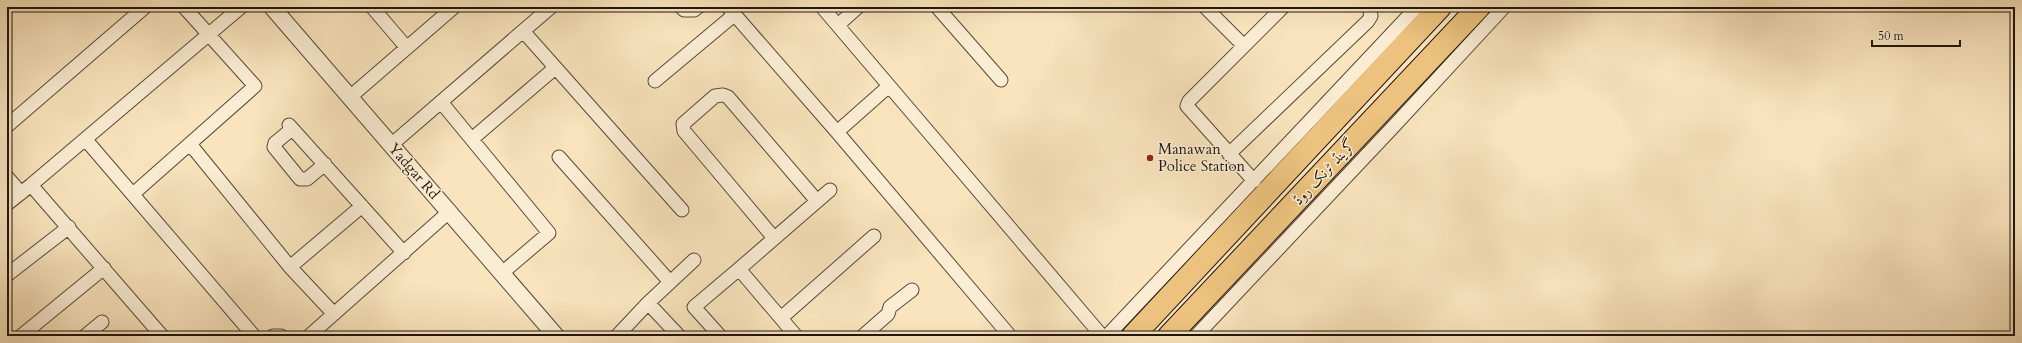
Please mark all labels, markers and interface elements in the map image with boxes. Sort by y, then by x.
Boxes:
scale bar [1872,22,1960,48]
text: 50 m [1878,28,1905,44]
street label: گرینڈ ٹرنک روڈ [1288,135,1360,209]
street label: Yadgar Rd [384,139,444,203]
place label: Manawan Police Station [1158,139,1245,176]
marker: Manawan Police Station [1145,153,1155,163]

